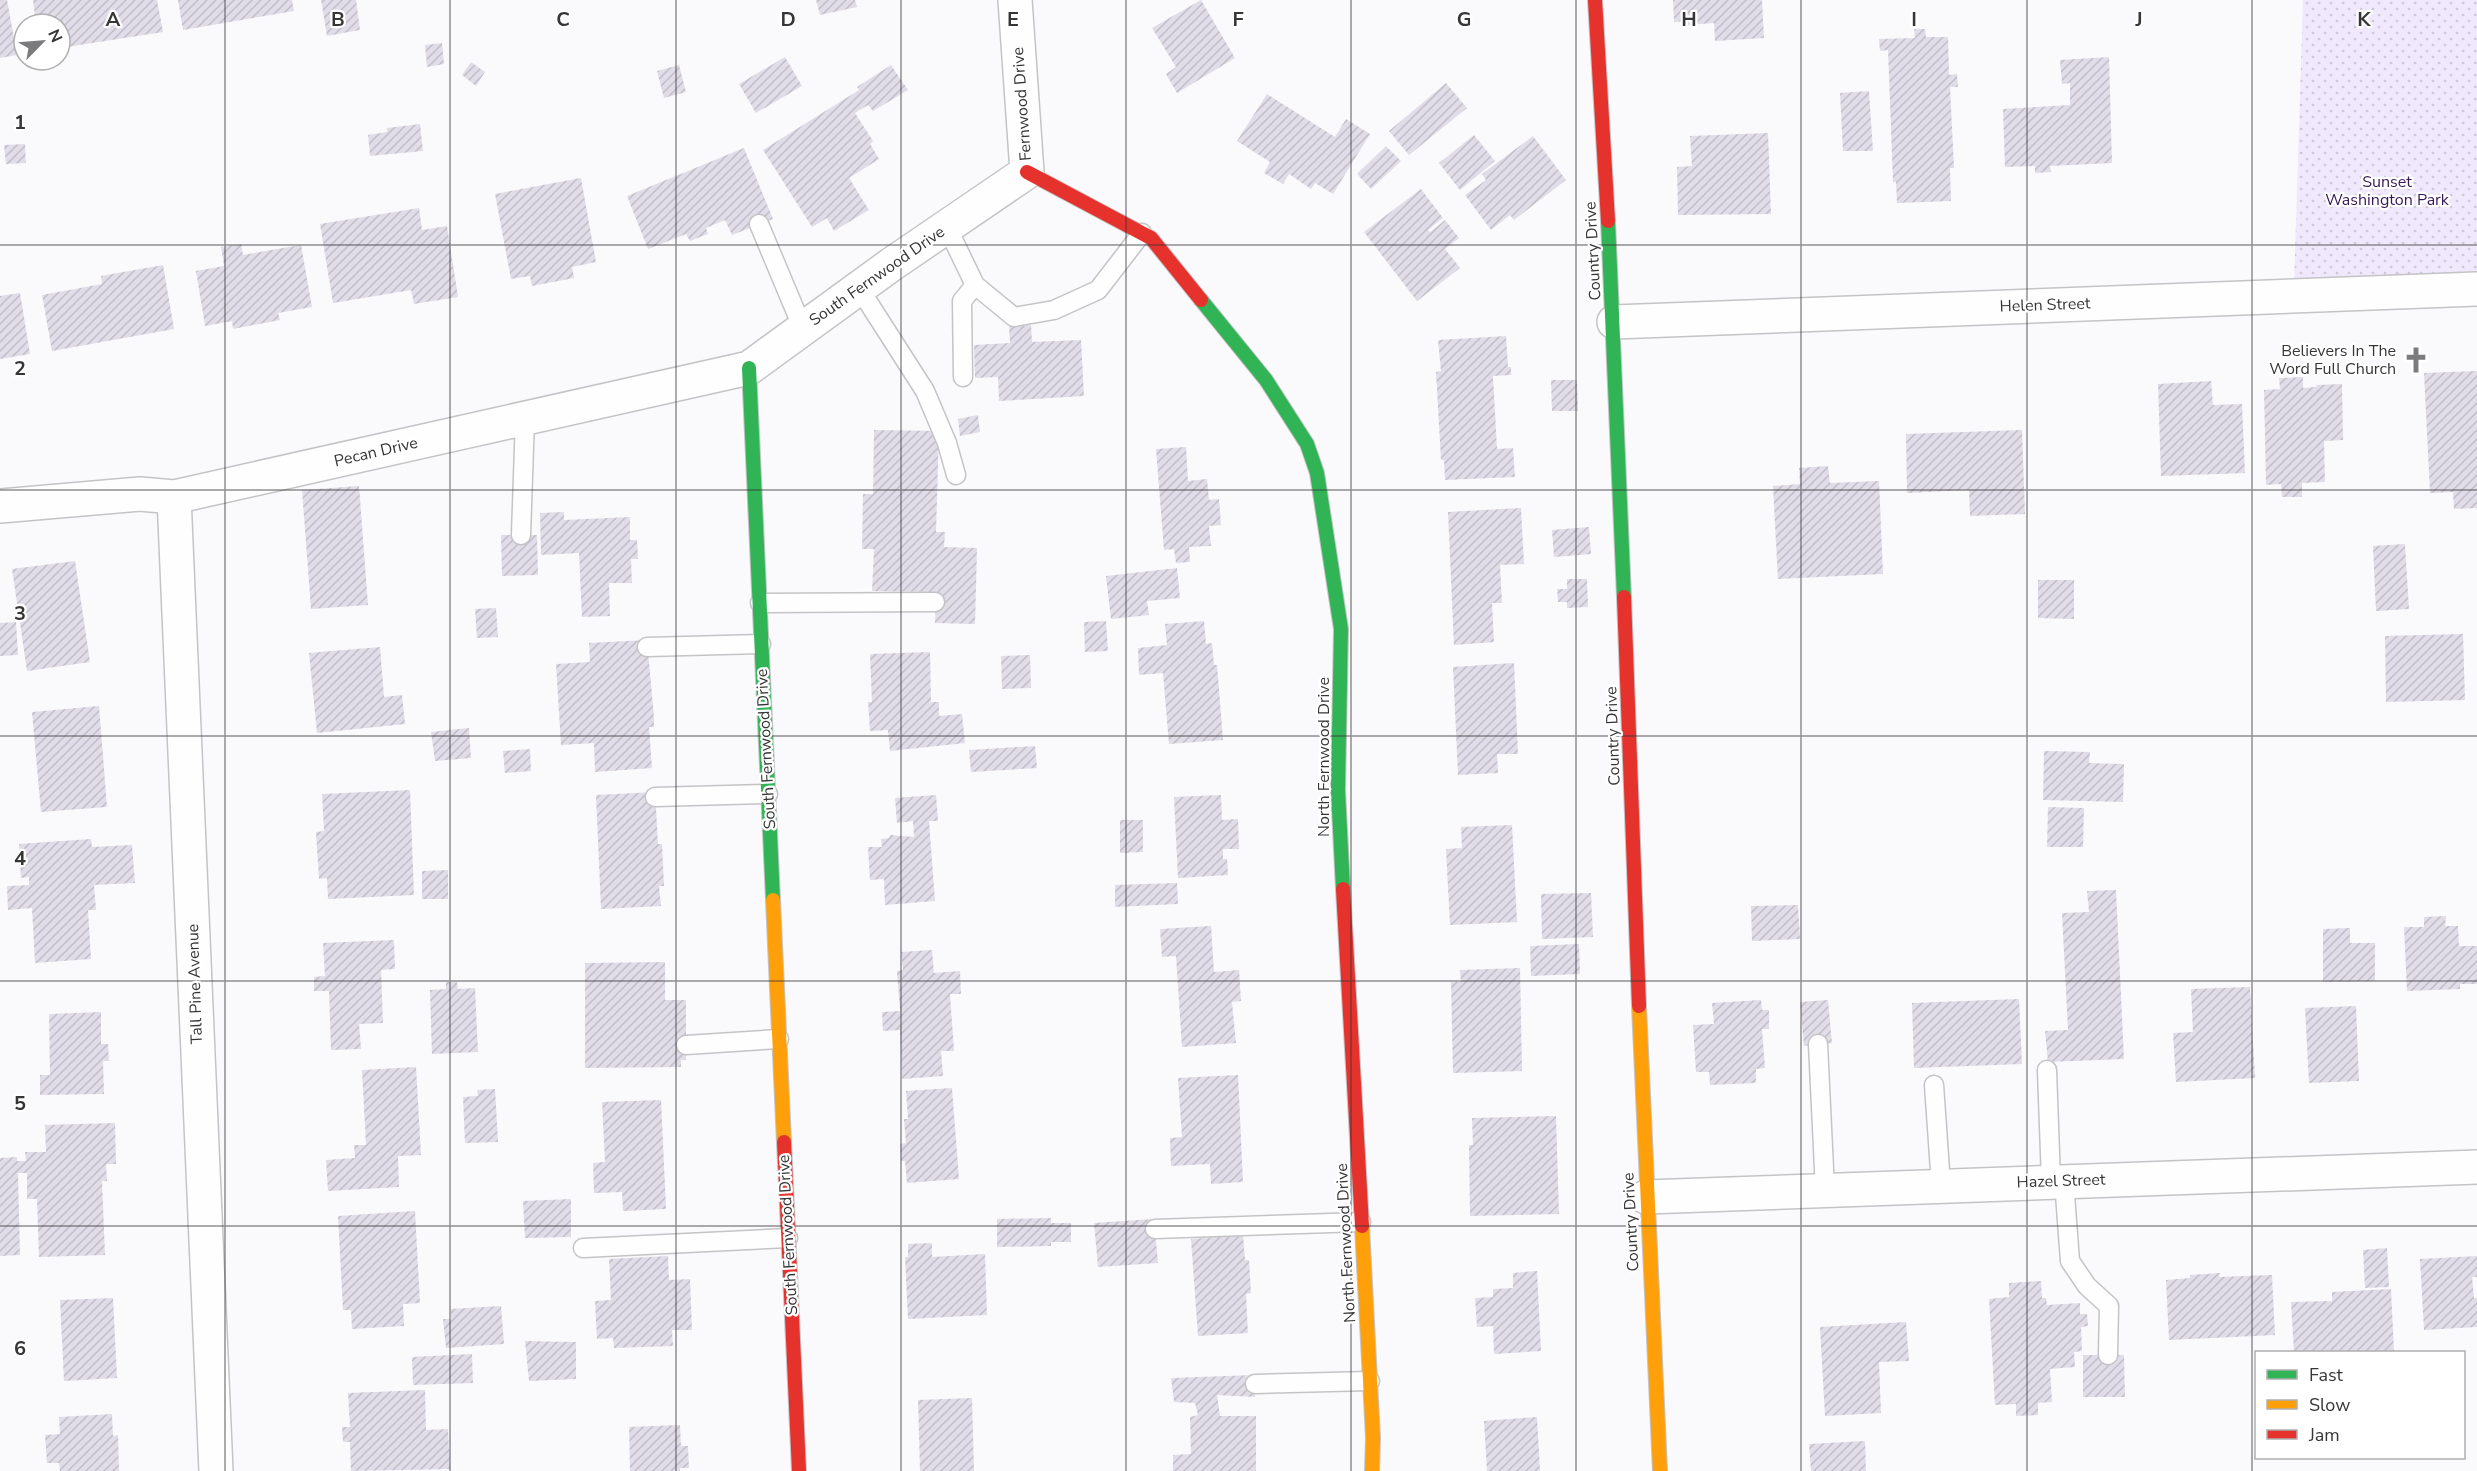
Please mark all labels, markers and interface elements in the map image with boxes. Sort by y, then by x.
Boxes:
text: A [106,6,121,33]
text: B [331,6,345,33]
text: C [556,6,570,33]
text: D [780,6,796,33]
text: E [1007,6,1019,33]
text: F [1232,6,1244,33]
text: G [1457,6,1471,33]
text: H [1681,6,1697,33]
text: I [1911,6,1917,33]
text: J [2134,6,2143,33]
text: K [2357,6,2371,33]
north arrow [12,12,72,72]
text: N [42,26,67,46]
street label: Fernwood Drive [1007,46,1037,162]
text: 1 [14,109,26,136]
park label: Sunset Washington Park [2325,171,2450,211]
street label: Country Drive [1579,201,1607,301]
street label: South Fernwood Drive [805,221,949,331]
street label: Helen Street [1999,292,2091,318]
place label: Believers In The Word Full Church [2269,340,2396,380]
church icon: Believers In The Word Full Church [2401,345,2431,375]
text: 2 [14,355,26,382]
street label: Pecan Drive [332,432,420,472]
text: 3 [14,600,26,627]
street label: South Fernwood Drive [751,668,781,830]
street label: North Fernwood Drive [1313,677,1335,837]
street label: Country Drive [1600,686,1626,786]
text: 4 [14,845,26,872]
street label: Tall Pine Avenue [182,923,208,1045]
text: 5 [14,1090,26,1117]
street label: South Fernwood Drive [773,1154,803,1316]
street label: North Fernwood Drive [1331,1163,1361,1323]
street label: Hazel Street [2016,1168,2106,1194]
street label: Country Drive [1617,1172,1645,1272]
text: 6 [14,1335,26,1362]
legend [2255,1351,2465,1459]
text: Fast [2309,1363,2344,1387]
text: Slow [2309,1393,2350,1417]
text: Jam [2308,1423,2340,1447]

